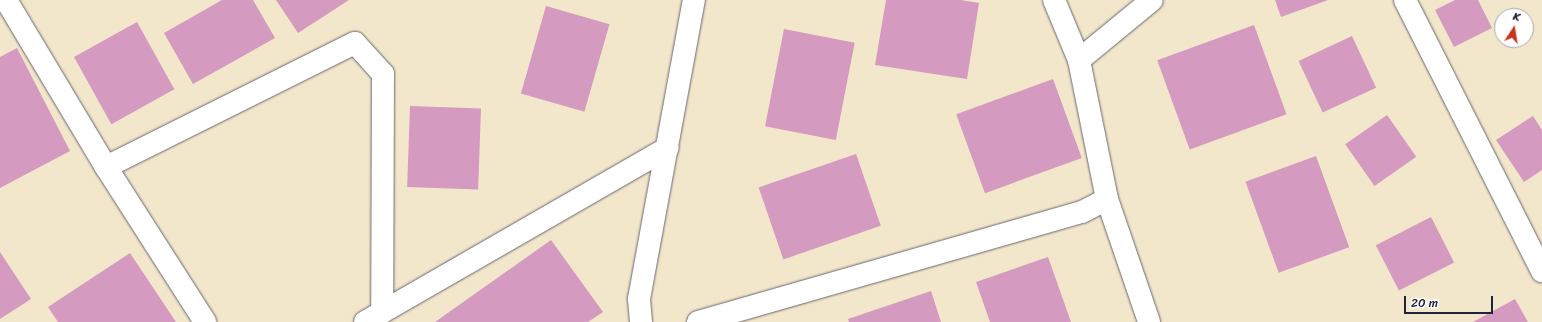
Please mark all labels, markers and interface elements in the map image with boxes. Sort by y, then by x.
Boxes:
text: K [1511,7,1522,27]
north arrow [1494,8,1534,48]
scale bar [1406,288,1495,314]
text: 20 m [1411,292,1438,314]

